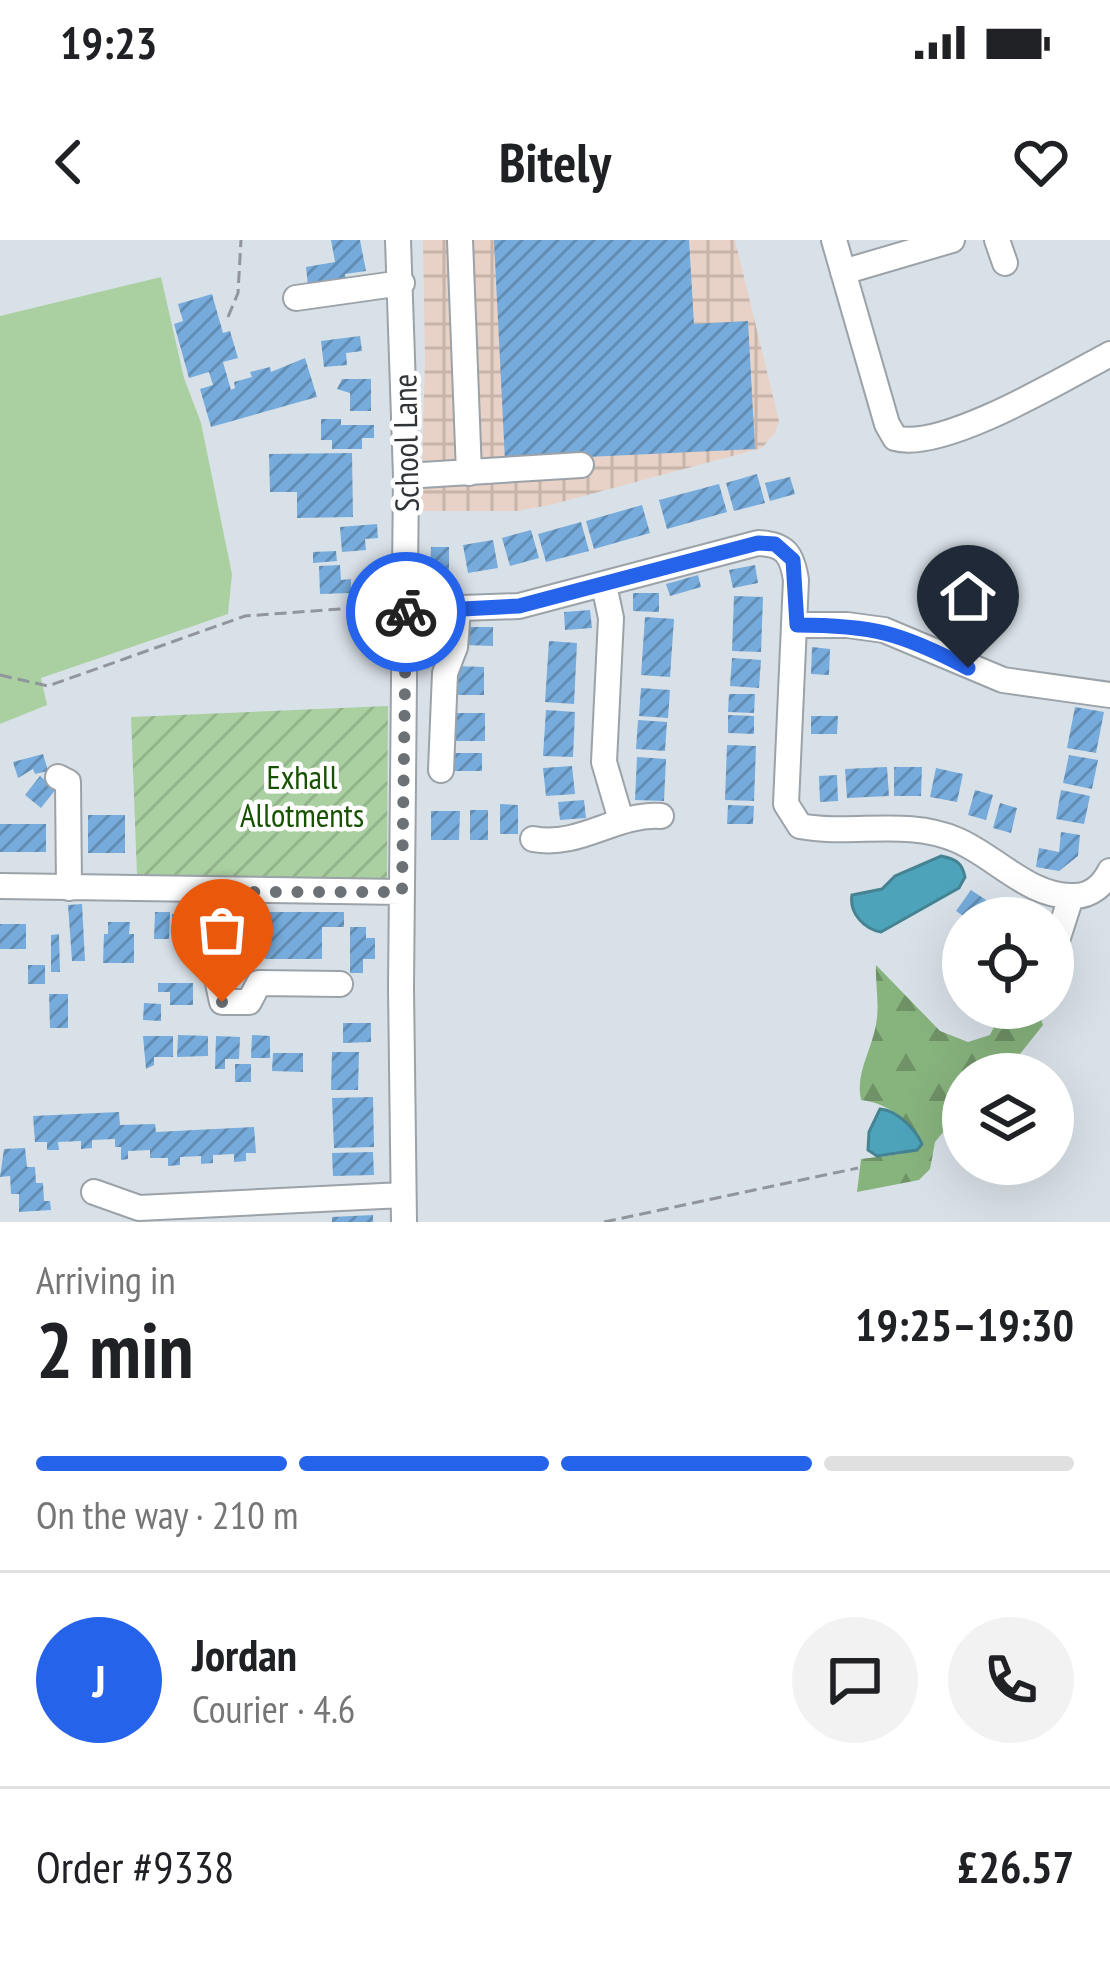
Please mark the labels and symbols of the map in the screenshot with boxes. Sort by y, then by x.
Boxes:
street label: School Lane [382,374,428,512]
pin [917,545,1019,668]
courier [346,552,466,672]
park label: Exhall Allotments [240,755,364,836]
pin [171,879,273,1002]

